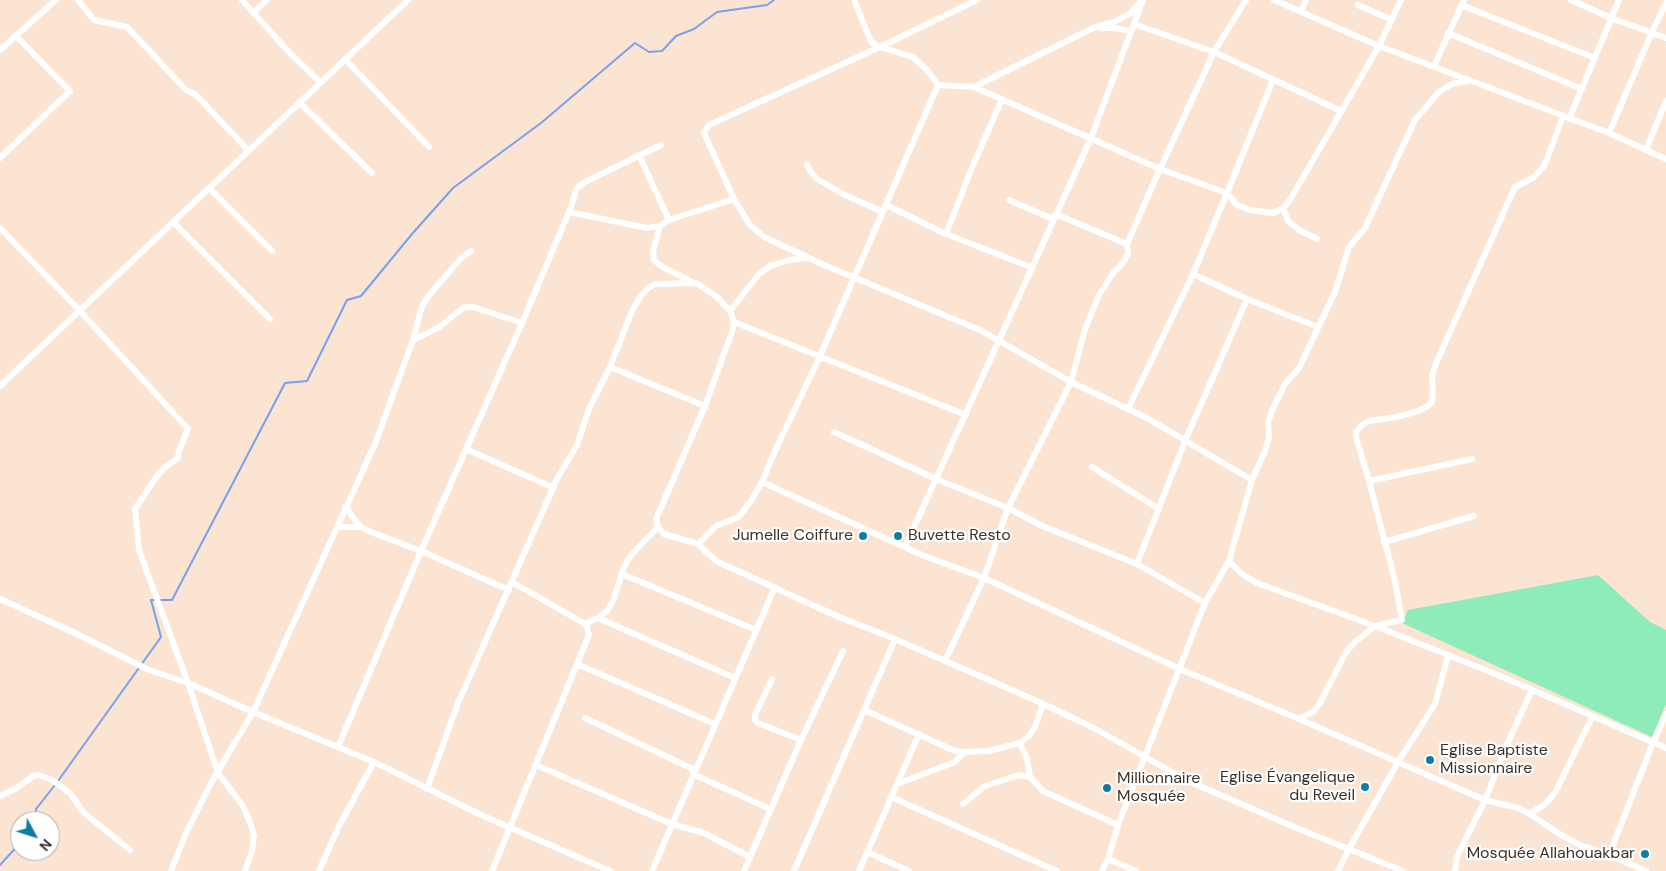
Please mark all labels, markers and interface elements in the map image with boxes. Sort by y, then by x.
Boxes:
place label: Jumelle Coiffure [732,526,853,546]
place label: Buvette Resto [908,526,1011,546]
marker: Jumelle Coiffure [857,530,869,542]
marker: Buvette Resto [892,530,904,542]
place label: Eglise Baptiste Missionnaire [1440,741,1548,779]
marker: Eglise Baptiste Missionnaire [1424,754,1436,766]
place label: Eglise Évangelique du Reveil [1220,768,1355,806]
place label: Millionnaire Mosquée [1117,769,1200,807]
marker: Eglise Évangelique du Reveil [1359,781,1371,793]
marker: Millionnaire Mosquée [1101,782,1113,794]
north arrow [10,811,60,861]
text: N [36,835,56,855]
place label: Mosquée Allahouakbar [1467,844,1635,864]
marker: Mosquée Allahouakbar [1639,848,1651,860]

